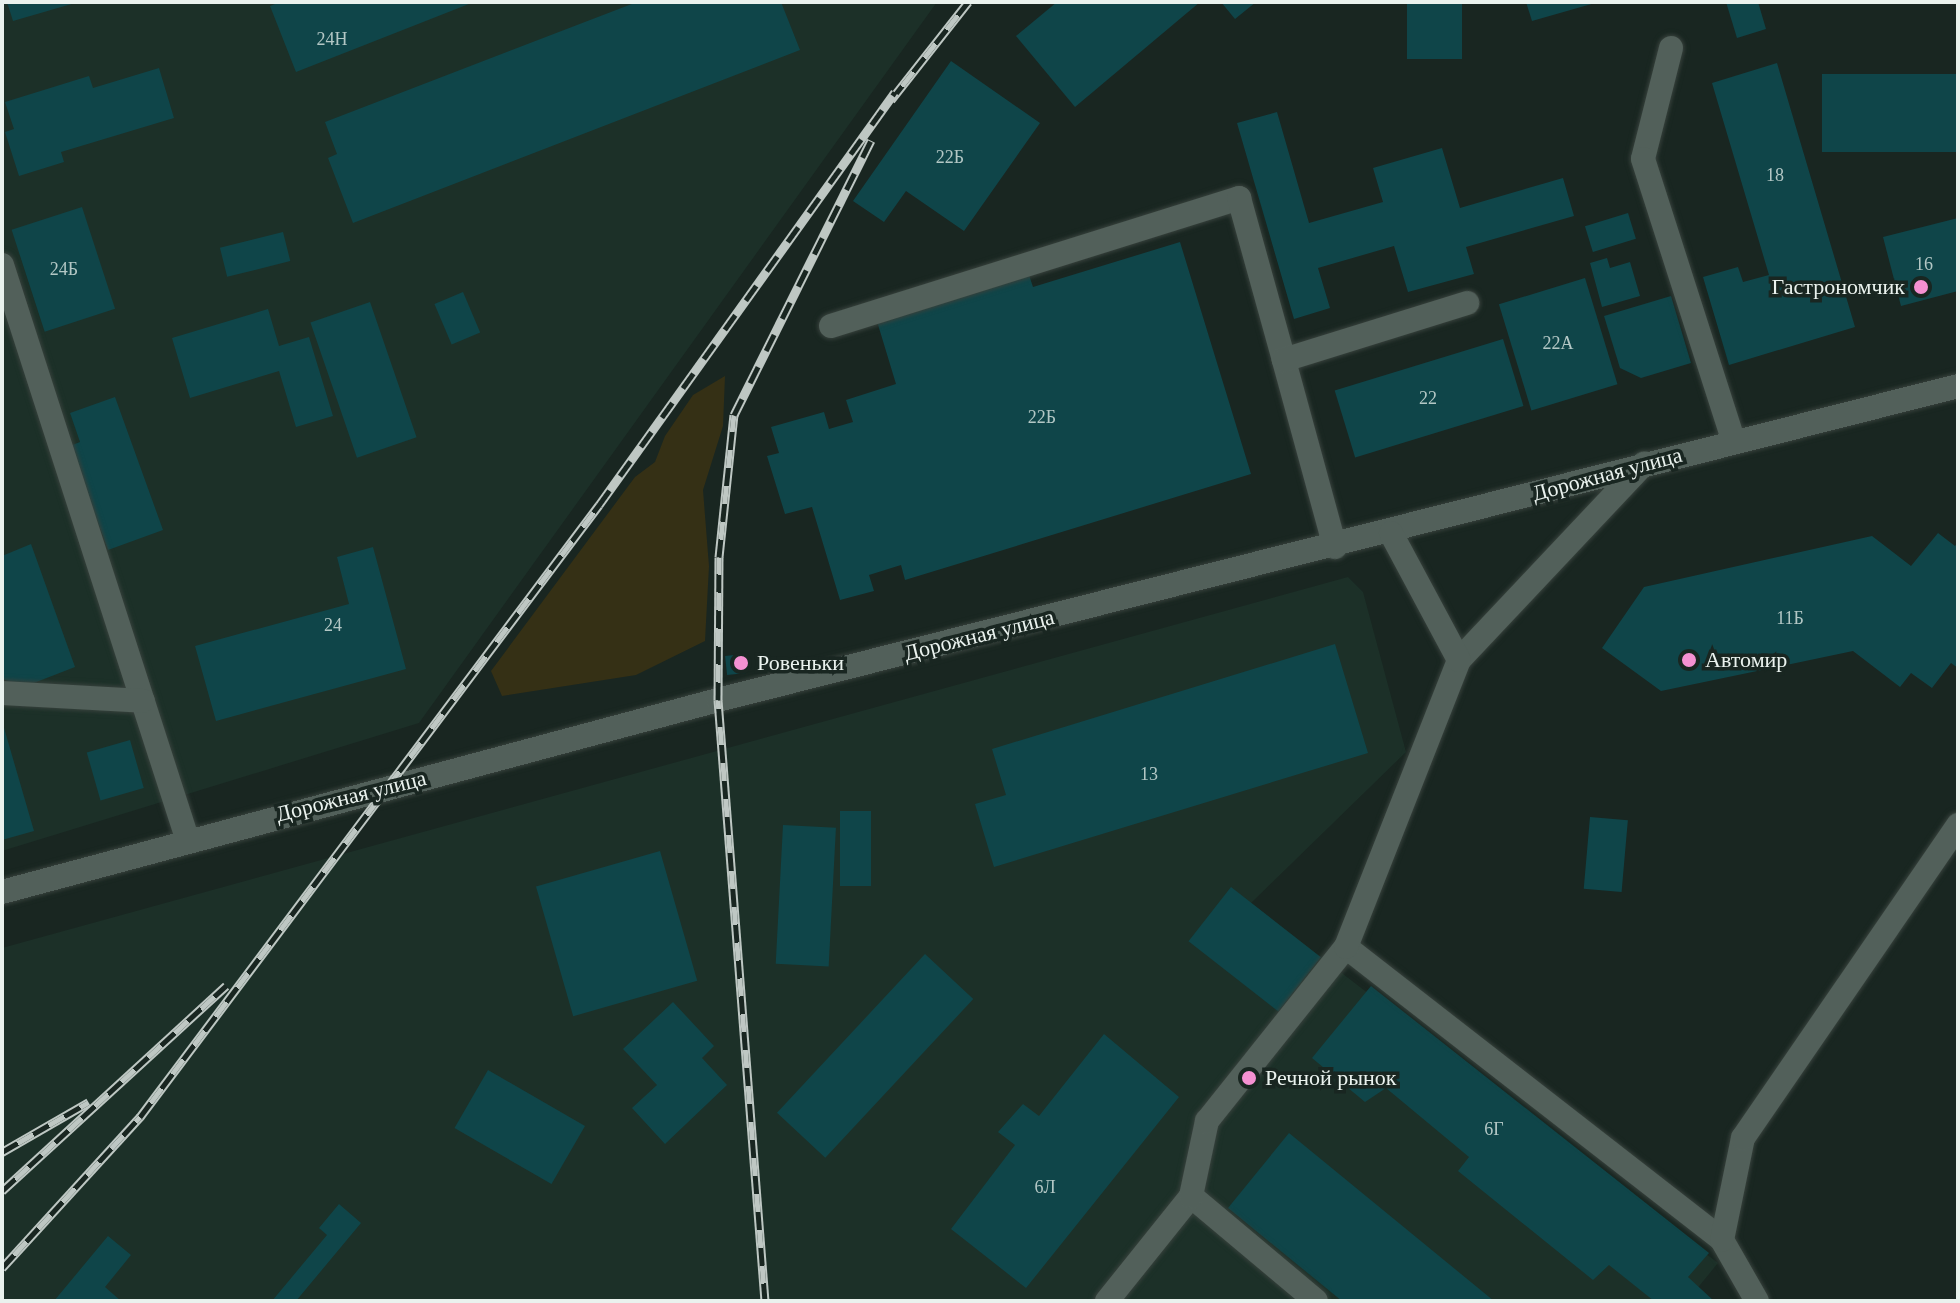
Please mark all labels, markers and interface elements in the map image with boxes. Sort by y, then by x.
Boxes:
house number: 24Н [317,28,347,50]
house number: 22Б [936,146,964,168]
house number: 18 [1766,164,1784,186]
house number: 16 [1915,253,1933,275]
house number: 24Б [50,258,78,280]
place label: Гастрономчик [1772,274,1905,300]
marker: Гастрономчик [1912,278,1930,296]
house number: 22А [1543,332,1573,354]
house number: 22 [1419,387,1437,409]
house number: 22Б [1028,406,1056,428]
street label: Дорожная улица [1529,441,1685,507]
street label: Дорожная улица [901,604,1057,666]
house number: 11Б [1776,607,1804,629]
house number: 24 [324,614,342,636]
place label: Автомир [1705,647,1787,673]
place label: Ровеньки [757,650,844,676]
marker: Автомир [1680,651,1698,669]
marker: Ровеньки [732,654,750,672]
house number: 13 [1140,763,1158,785]
street label: Дорожная улица [273,765,429,827]
place label: Речной рынок [1265,1065,1397,1091]
marker: Речной рынок [1240,1069,1258,1087]
house number: 6Г [1484,1118,1504,1140]
house number: 6Л [1034,1176,1056,1198]

